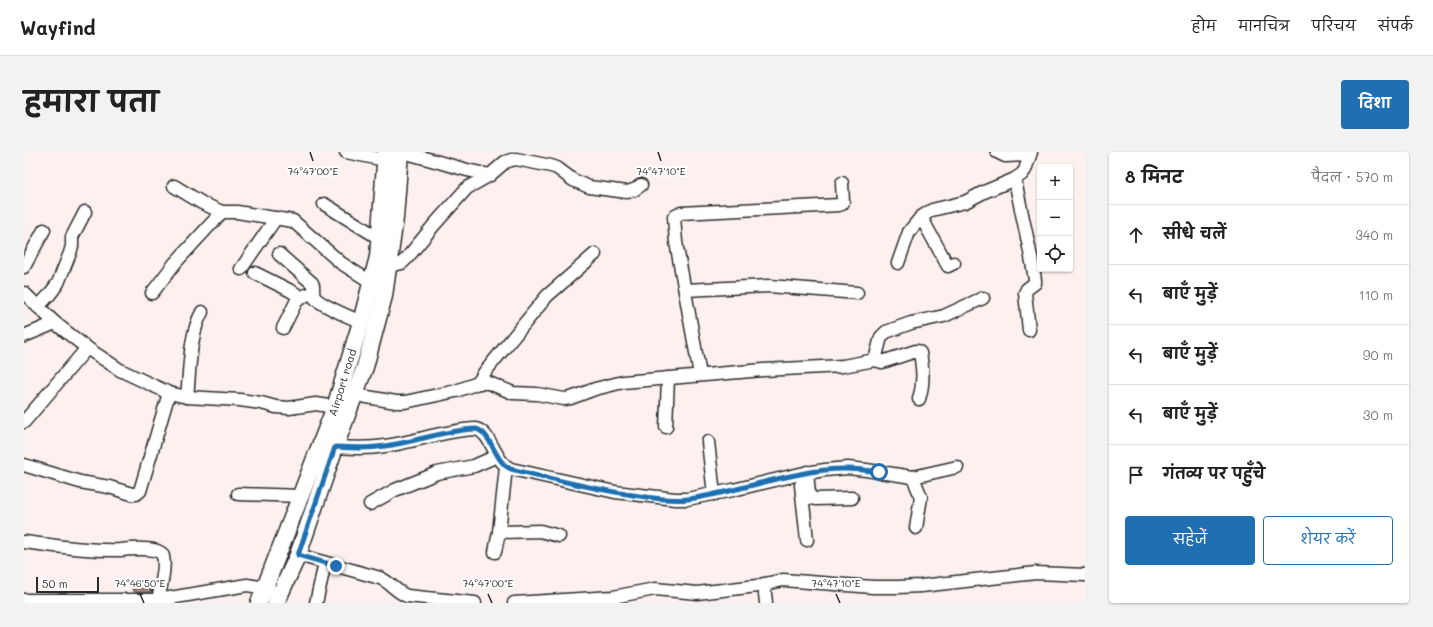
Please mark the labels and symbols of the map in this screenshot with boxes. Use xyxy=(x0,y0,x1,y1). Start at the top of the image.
text: 74°47'00"E xyxy=(288,164,339,178)
text: 74°47'10"E xyxy=(637,164,686,178)
street label: Airport road xyxy=(324,347,359,418)
route start xyxy=(870,463,888,481)
route end xyxy=(327,557,345,575)
scale bar xyxy=(36,575,99,594)
text: 74°46'50"E xyxy=(115,576,166,590)
text: 74°47'00"E xyxy=(463,576,514,590)
text: 74°47'10"E xyxy=(812,576,861,590)

